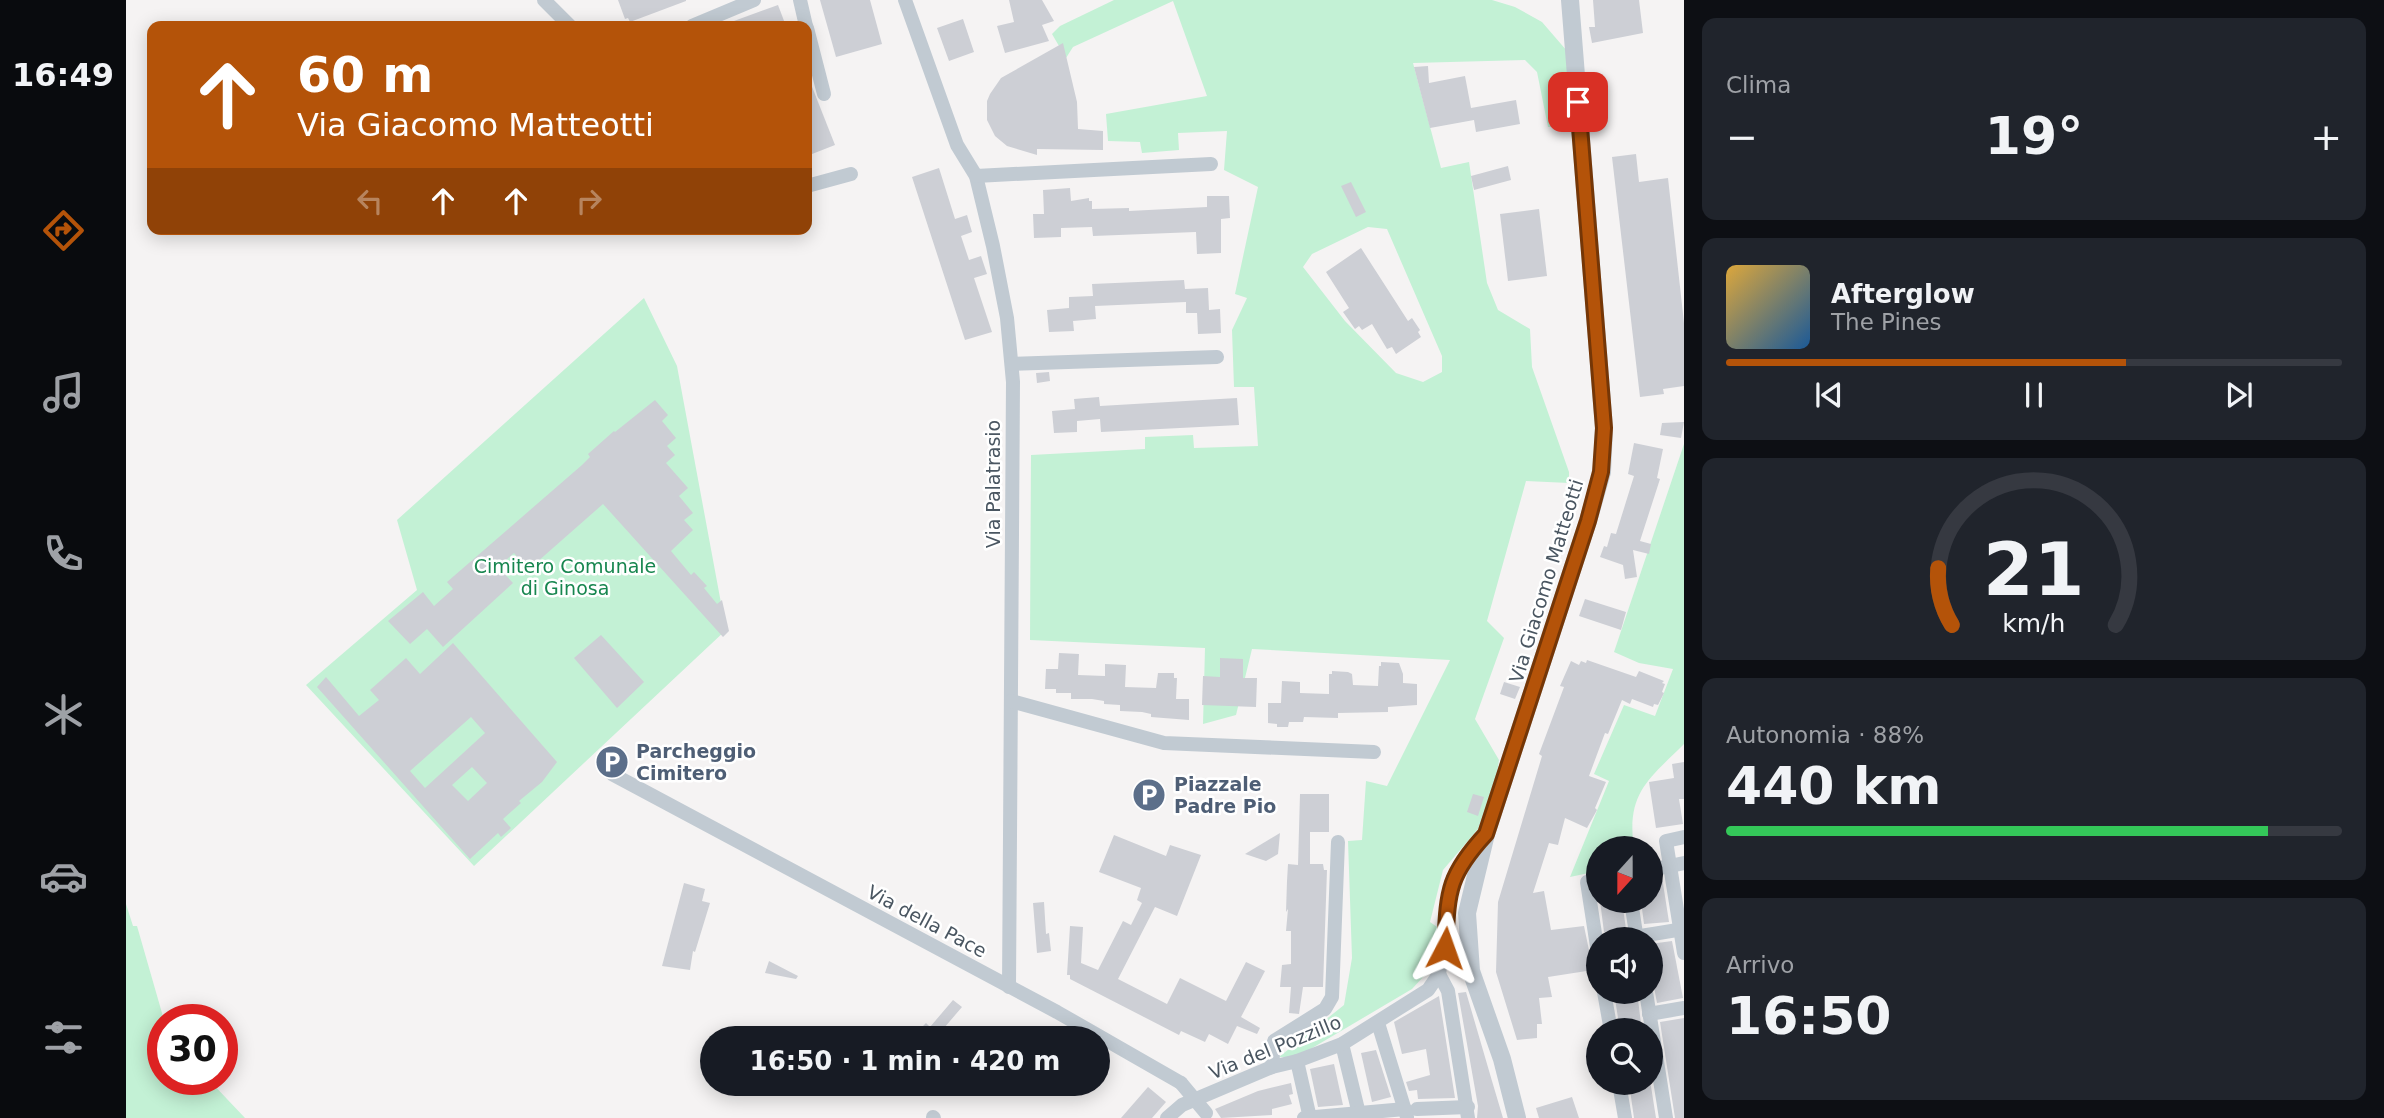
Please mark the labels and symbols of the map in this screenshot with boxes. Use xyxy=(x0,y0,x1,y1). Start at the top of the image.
pin xyxy=(1548,72,1608,132)
street label: Via Palatrasio xyxy=(982,420,1004,548)
street label: Via Giacomo Matteotti xyxy=(1505,476,1587,686)
park label: Cimitero Comunale di Ginosa xyxy=(474,555,656,599)
place label: Parcheggio Cimitero xyxy=(636,740,756,784)
parking icon: Parcheggio Cimitero xyxy=(593,743,631,781)
place label: Piazzale Padre Pio xyxy=(1174,773,1276,817)
parking icon: Piazzale Padre Pio xyxy=(1130,776,1168,814)
north arrow xyxy=(1586,836,1662,914)
street label: Via della Pace xyxy=(864,880,990,962)
position arrow xyxy=(1408,911,1482,985)
speed limit sign: 30 xyxy=(147,1004,238,1095)
street label: Via del Pozzillo xyxy=(1206,1010,1344,1084)

